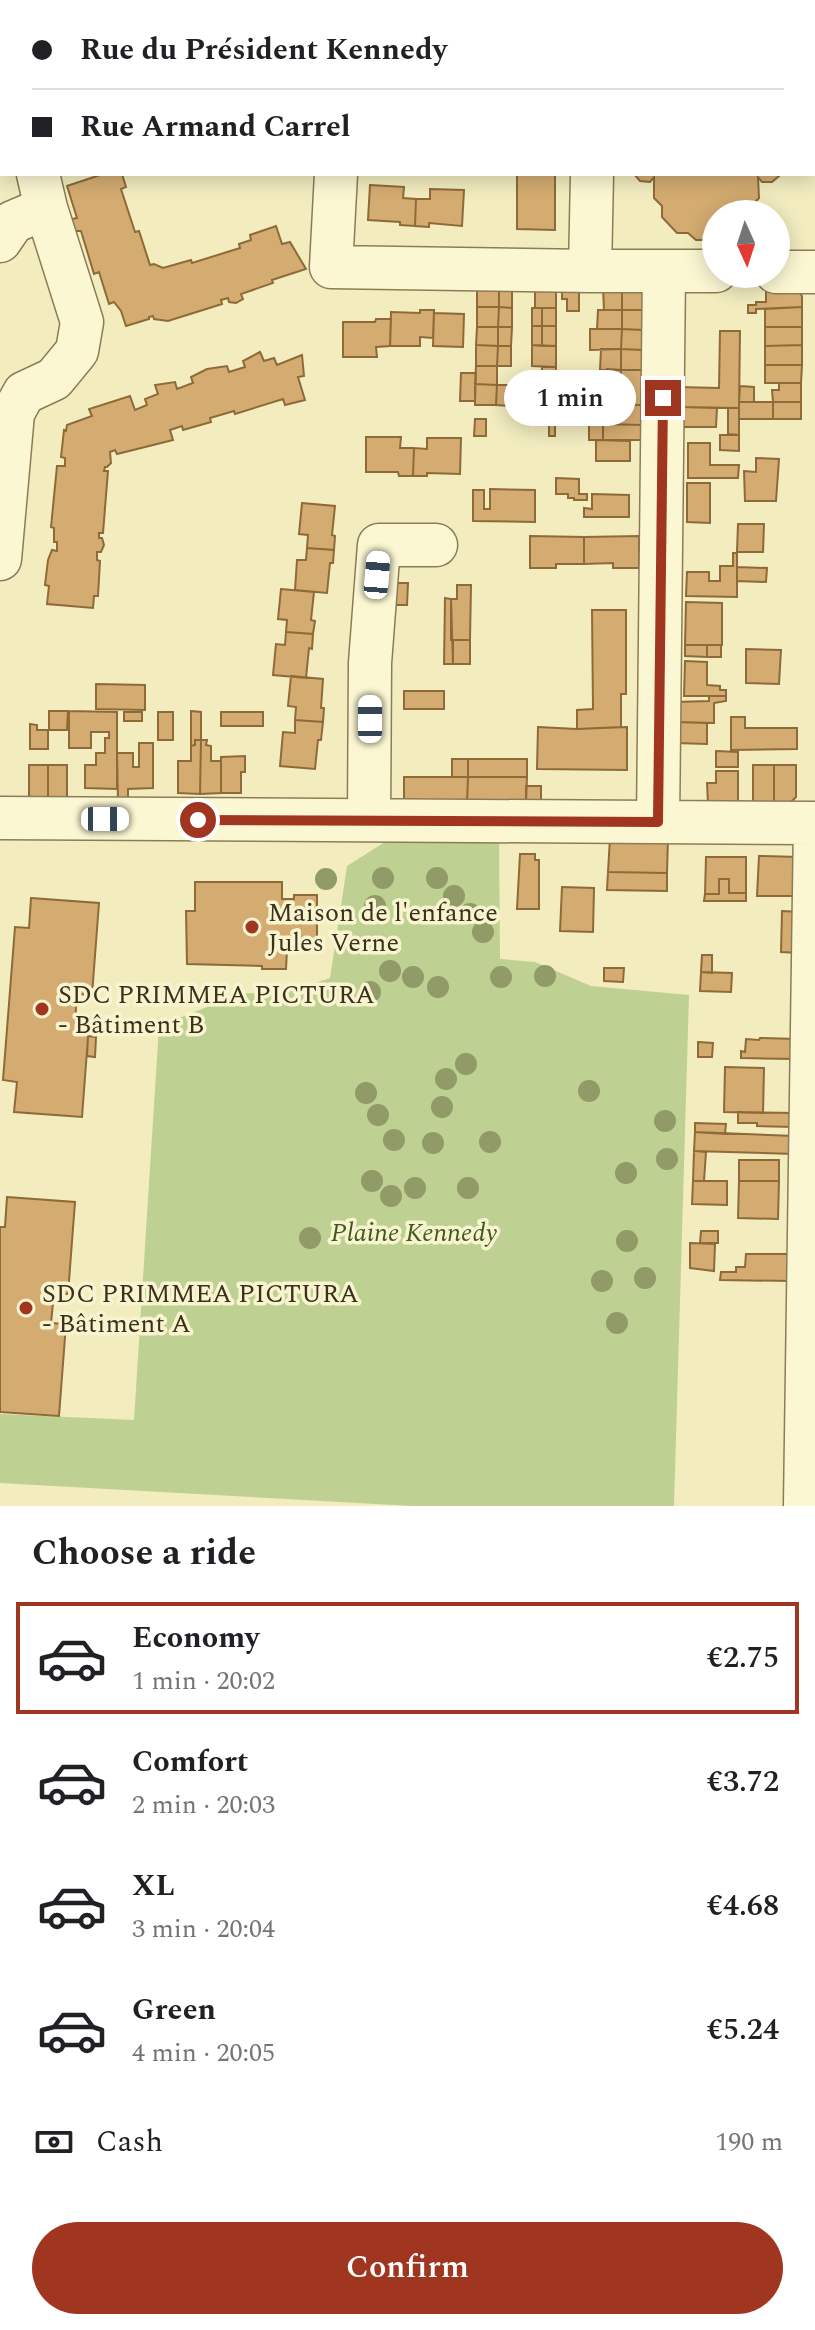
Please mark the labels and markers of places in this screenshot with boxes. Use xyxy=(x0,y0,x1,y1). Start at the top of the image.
place label: Maison de l'enfance Jules Verne xyxy=(268,893,498,963)
marker: Maison de l'enfance Jules Verne xyxy=(243,918,261,936)
place label: SDC PRIMMEA PICTURA - Bâtiment B xyxy=(58,975,375,1045)
marker: SDC PRIMMEA PICTURA - Bâtiment B xyxy=(33,1000,51,1018)
place label: SDC PRIMMEA PICTURA - Bâtiment A xyxy=(42,1274,359,1344)
marker: SDC PRIMMEA PICTURA - Bâtiment A xyxy=(17,1299,35,1317)

